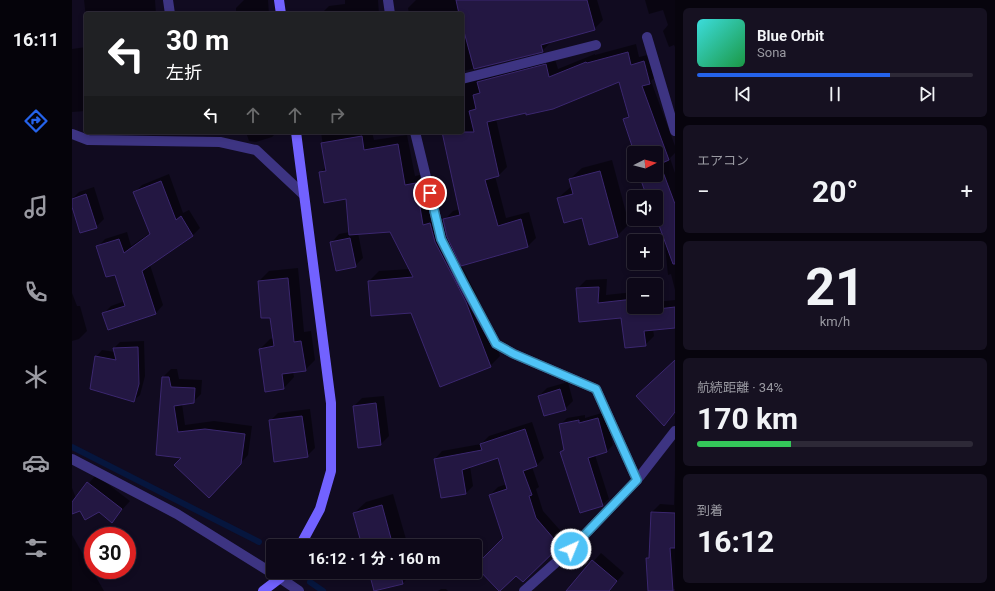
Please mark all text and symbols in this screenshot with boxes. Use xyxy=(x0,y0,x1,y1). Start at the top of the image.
text: 30 m xyxy=(166,24,229,57)
text: Blue Orbit xyxy=(757,27,824,45)
icon: left xyxy=(100,28,152,80)
text: 16:11 xyxy=(13,29,59,50)
text: Sona xyxy=(757,45,786,60)
text: 左折 xyxy=(166,62,202,83)
icon: previous xyxy=(732,83,754,105)
icon: pause xyxy=(824,83,846,105)
icon: next xyxy=(916,83,938,105)
icon: left xyxy=(200,104,222,126)
icon: ahead xyxy=(242,104,264,126)
icon: ahead xyxy=(284,104,306,126)
icon: right xyxy=(326,104,348,126)
icon: directions xyxy=(22,107,50,135)
north arrow xyxy=(627,146,663,182)
map controls xyxy=(627,146,663,314)
text: エアコン xyxy=(697,153,749,168)
text: 20° xyxy=(812,174,858,209)
pin xyxy=(413,176,447,210)
text: − xyxy=(697,179,710,204)
text: + xyxy=(961,179,973,204)
icon: arrive xyxy=(419,182,441,204)
button: sound xyxy=(627,190,663,226)
icon: music xyxy=(22,193,50,221)
button: + xyxy=(627,234,663,270)
text: 21 xyxy=(805,257,865,318)
icon: phone xyxy=(22,278,50,306)
button: − xyxy=(627,278,663,314)
text: km/h xyxy=(820,314,850,329)
icon: climate xyxy=(22,363,50,391)
text: 航続距離 · 34% xyxy=(697,380,783,395)
text: 170 km xyxy=(697,401,798,436)
icon: car xyxy=(22,449,50,477)
text: 到着 xyxy=(697,503,723,518)
text: 16:12 xyxy=(697,524,774,559)
speed limit sign: 30 xyxy=(84,527,136,579)
position arrow xyxy=(550,528,592,570)
icon: filters xyxy=(22,534,50,562)
text: 16:12 · 1 分 · 160 m xyxy=(308,550,440,568)

